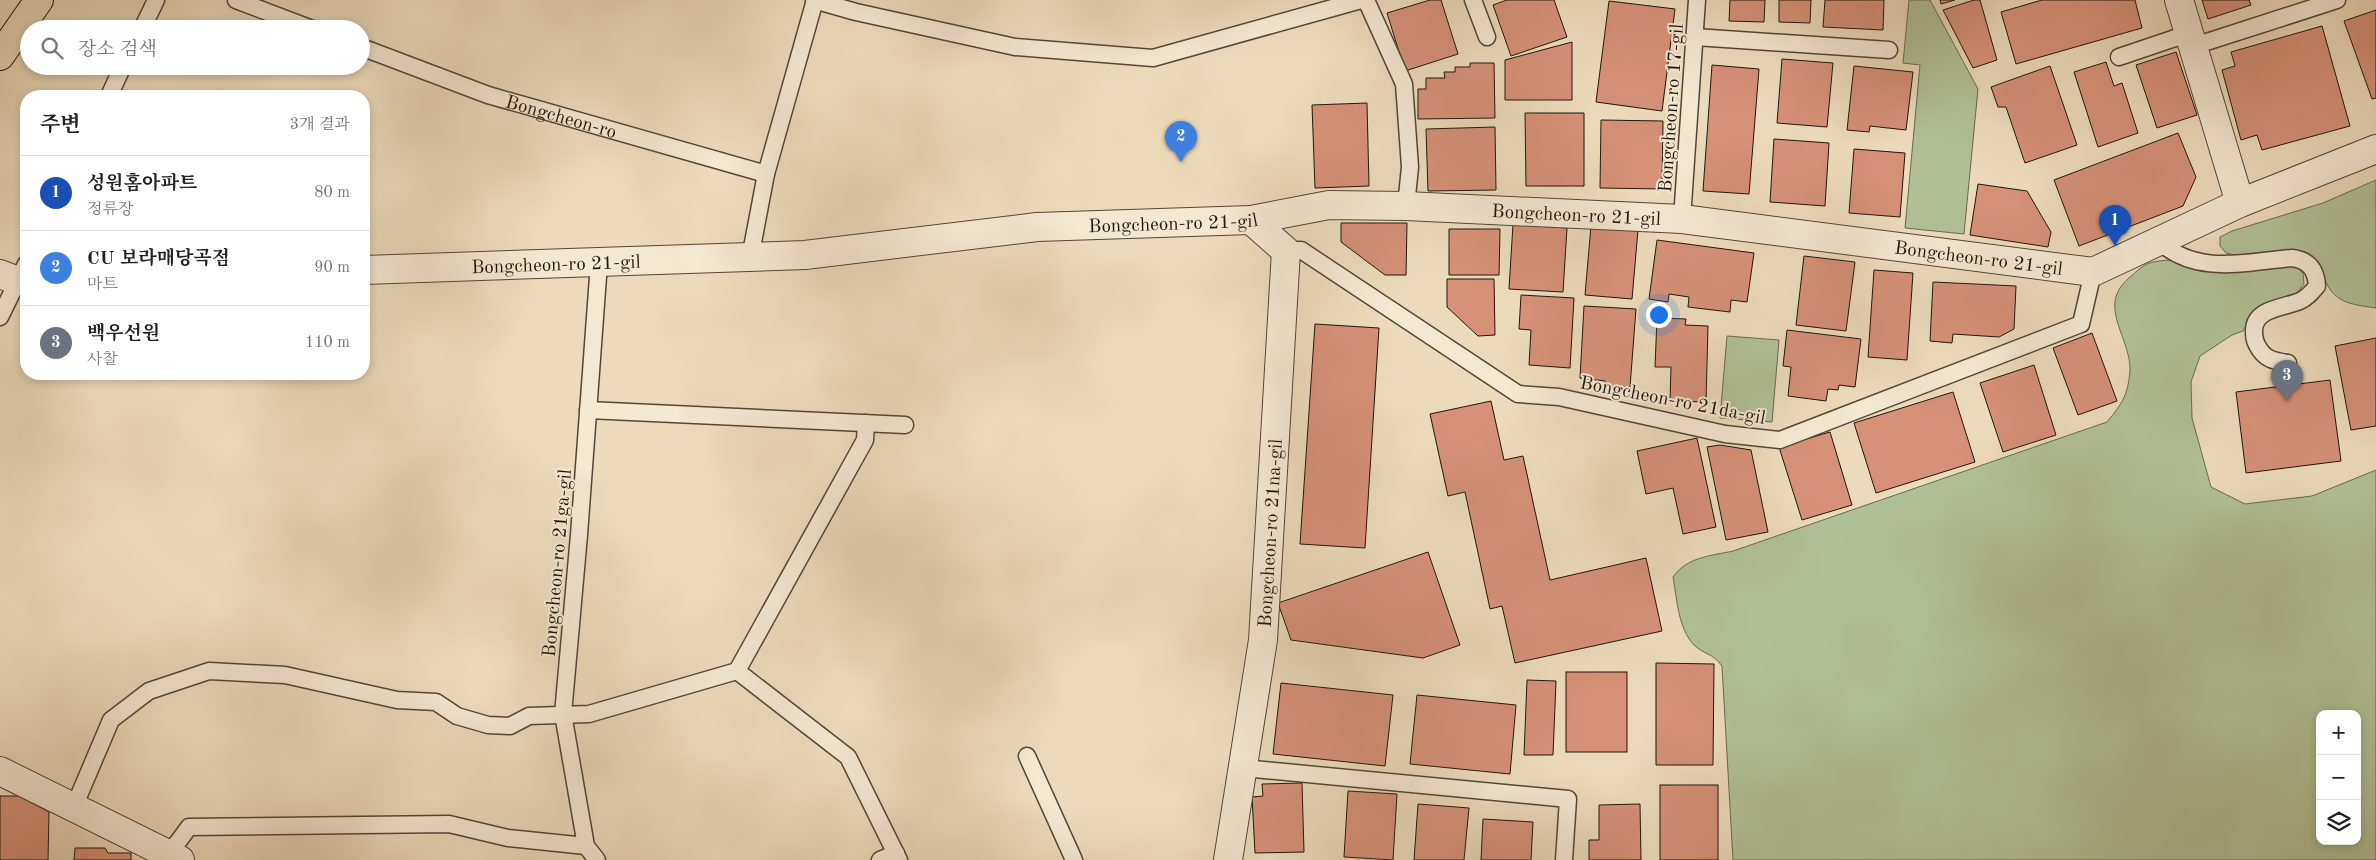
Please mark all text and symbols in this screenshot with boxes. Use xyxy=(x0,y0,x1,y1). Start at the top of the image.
search box xyxy=(20,20,370,75)
street label: Bongcheon-ro 17-gil xyxy=(1657,23,1688,193)
icon: search xyxy=(38,34,66,62)
text: 장소 검색 xyxy=(78,41,157,60)
street label: Bongcheon-ro xyxy=(503,93,618,143)
text: 주변 xyxy=(40,115,81,136)
text: 3개 결과 xyxy=(290,117,350,133)
pin: 2 xyxy=(1165,121,1197,162)
text: 성원홈아파트 xyxy=(87,175,197,194)
text: 1 xyxy=(51,185,61,201)
text: 80 m xyxy=(314,185,350,201)
text: 정류장 xyxy=(87,202,133,218)
street label: Bongcheon-ro 21-gil xyxy=(1491,203,1661,230)
pin: 1 xyxy=(2099,205,2131,246)
street label: Bongcheon-ro 21-gil xyxy=(1088,212,1260,237)
street label: Bongcheon-ro 21-gil xyxy=(1893,239,2064,280)
text: CU 보라매당곡점 xyxy=(87,250,230,269)
street label: Bongcheon-ro 21-gil xyxy=(471,254,641,278)
text: 2 xyxy=(51,260,61,276)
text: 90 m xyxy=(314,260,350,276)
text: 마트 xyxy=(87,277,118,293)
your location xyxy=(1646,302,1672,328)
text: 백우선원 xyxy=(87,325,160,344)
text: 3 xyxy=(51,335,61,351)
text: 110 m xyxy=(305,335,350,351)
text: 사찰 xyxy=(87,352,118,368)
pin: 3 xyxy=(2271,360,2303,401)
street label: Bongcheon-ro 21da-gil xyxy=(1578,374,1767,429)
street label: Bongcheon-ro 21na-gil xyxy=(1257,438,1287,628)
street label: Bongcheon-ro 21ga-gil xyxy=(541,468,576,658)
map controls xyxy=(2316,710,2361,845)
button: + xyxy=(2316,710,2361,755)
button: − xyxy=(2316,755,2361,800)
button: layers xyxy=(2316,800,2361,845)

